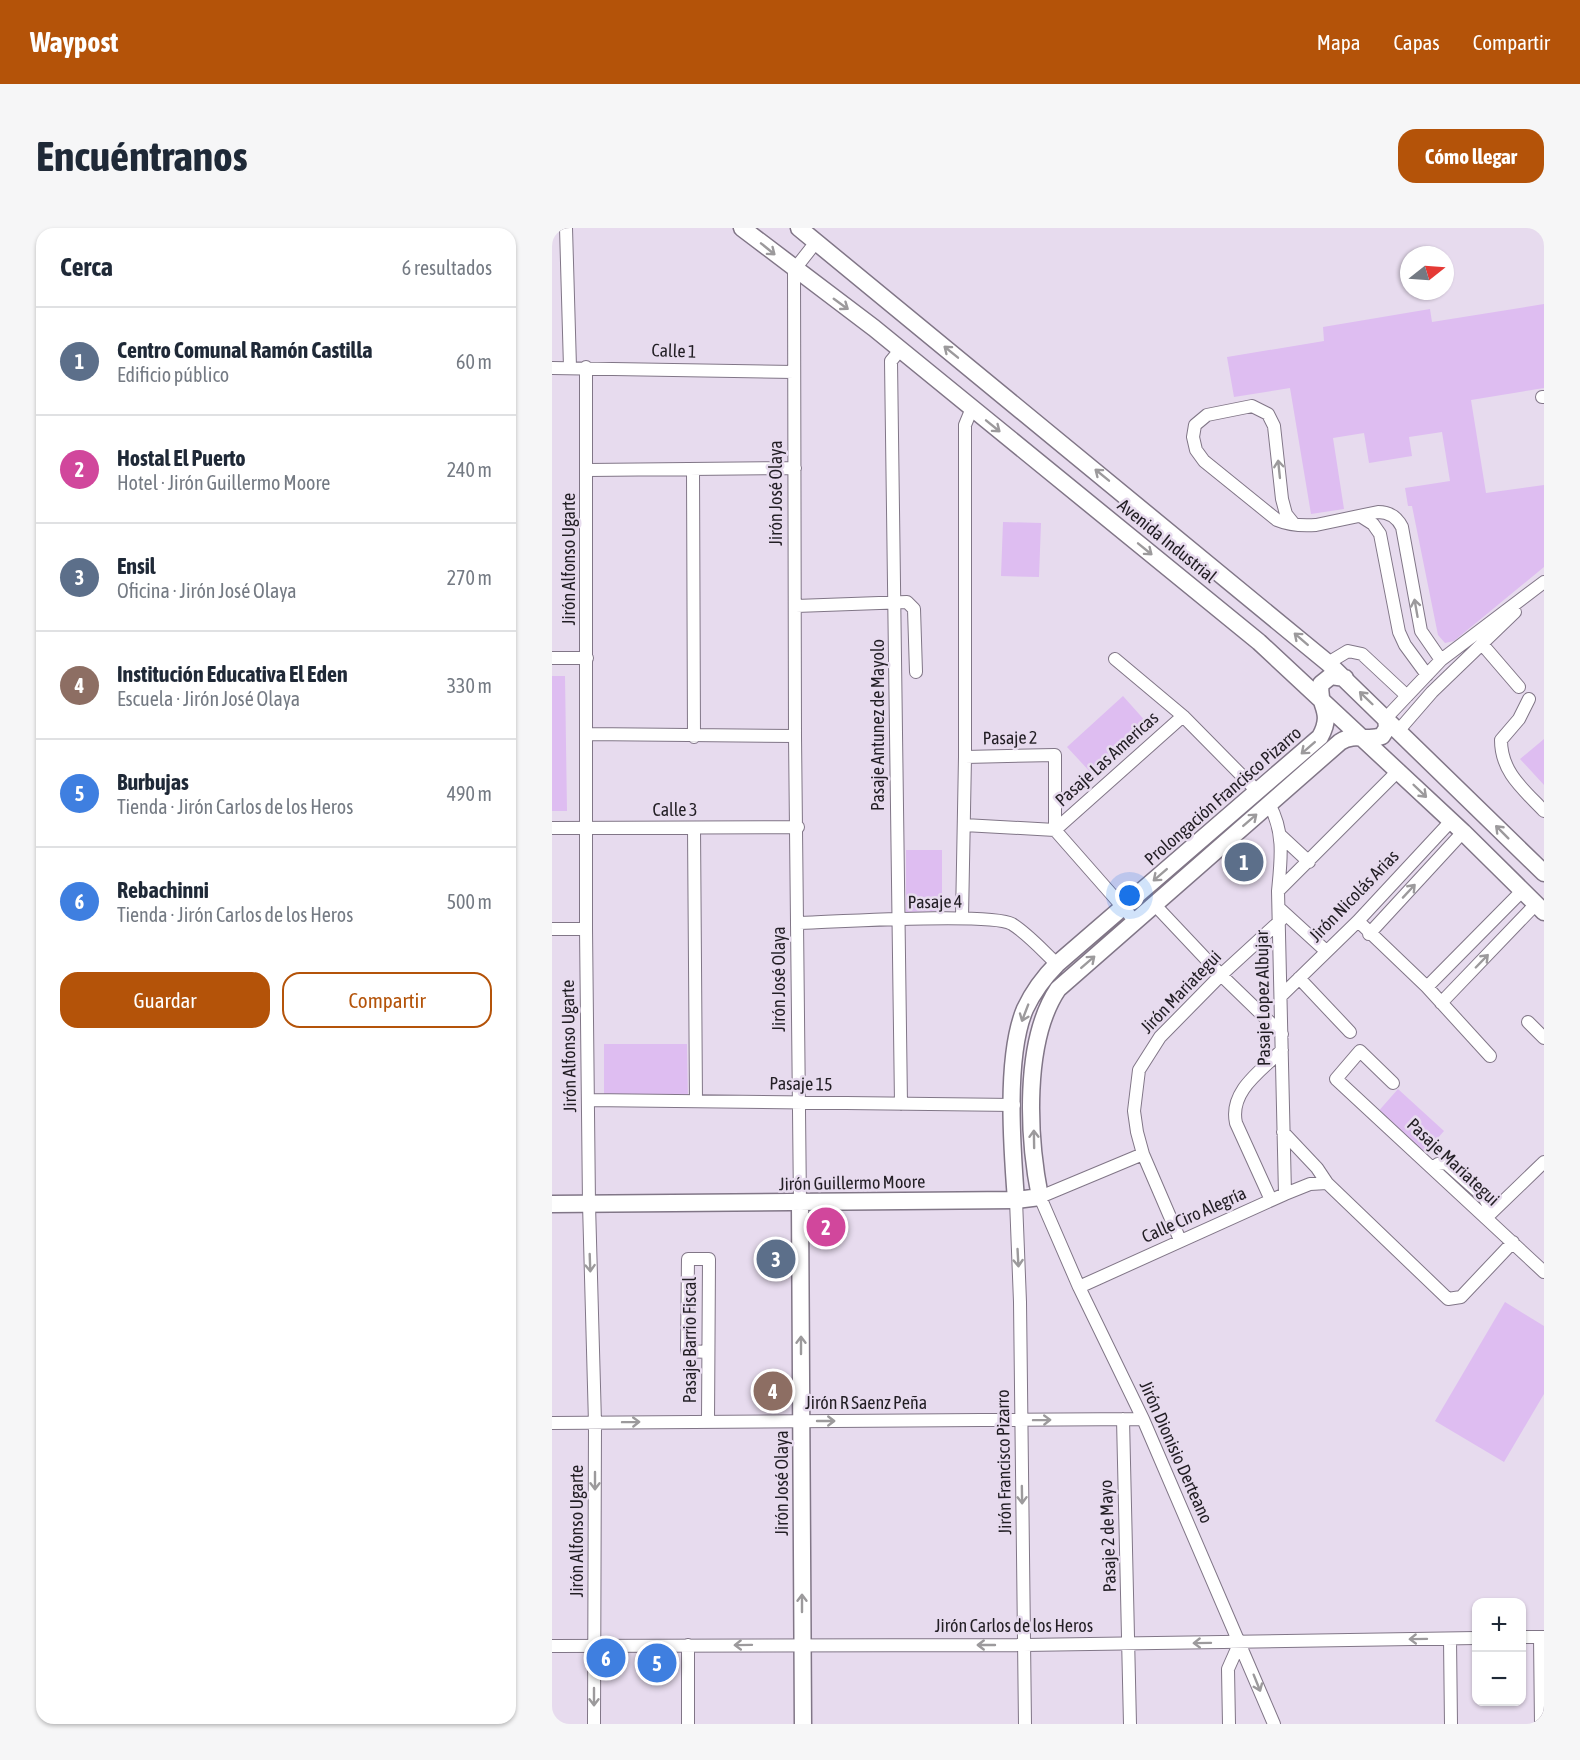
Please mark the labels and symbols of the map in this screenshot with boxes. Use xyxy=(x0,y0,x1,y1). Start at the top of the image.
one-way arrow xyxy=(759,242,775,255)
north arrow xyxy=(1400,246,1454,300)
one-way arrow xyxy=(832,298,848,311)
street label: Calle 1 xyxy=(651,339,697,362)
one-way arrow xyxy=(943,345,959,358)
one-way arrow xyxy=(985,419,1001,432)
street label: Jirón José Olaya xyxy=(765,440,786,546)
one-way arrow xyxy=(1273,459,1284,479)
one-way arrow xyxy=(1094,469,1110,482)
street label: Jirón Alfonso Ugarte xyxy=(558,493,579,625)
street label: Avenida Industrial xyxy=(1114,494,1221,587)
one-way arrow xyxy=(1137,542,1153,555)
one-way arrow xyxy=(1410,599,1421,619)
one-way arrow xyxy=(1294,632,1309,646)
street label: Pasaje Antunez de Mayolo xyxy=(867,639,888,811)
one-way arrow xyxy=(1358,690,1373,705)
street label: Pasaje Las Americas xyxy=(1051,707,1162,810)
street label: Prolongación Francisco Pizarro xyxy=(1140,722,1305,869)
street label: Pasaje 2 xyxy=(982,727,1038,748)
one-way arrow xyxy=(1301,741,1316,755)
one-way arrow xyxy=(1413,784,1428,798)
street label: Calle 3 xyxy=(653,799,697,820)
one-way arrow xyxy=(1242,813,1257,827)
one-way arrow xyxy=(1495,825,1510,840)
pin: 1 xyxy=(1224,840,1264,884)
street label: Jirón Nicolás Arias xyxy=(1305,845,1403,946)
one-way arrow xyxy=(1152,869,1168,882)
your location xyxy=(1115,881,1144,910)
one-way arrow xyxy=(1402,884,1416,899)
street label: Pasaje 4 xyxy=(907,891,963,912)
street label: Jirón José Olaya xyxy=(768,926,789,1032)
street label: Pasaje Lopez Albujar xyxy=(1251,929,1274,1066)
street label: Jirón Mariategui xyxy=(1136,946,1225,1037)
one-way arrow xyxy=(1474,953,1489,968)
one-way arrow xyxy=(1080,955,1095,969)
street label: Jirón Alfonso Ugarte xyxy=(557,980,580,1112)
one-way arrow xyxy=(1019,1003,1030,1021)
street label: Pasaje 15 xyxy=(769,1072,833,1095)
street label: Pasaje Mariategui xyxy=(1403,1114,1504,1210)
one-way arrow xyxy=(1028,1129,1040,1149)
street label: Jirón Guillermo Moore xyxy=(779,1171,925,1194)
street label: Calle Ciro Alegría xyxy=(1138,1182,1249,1247)
pin: 2 xyxy=(806,1204,846,1250)
pin: 3 xyxy=(756,1236,796,1282)
one-way arrow xyxy=(1013,1248,1024,1268)
one-way arrow xyxy=(585,1252,596,1272)
street label: Pasaje Barrio Fiscal xyxy=(679,1277,700,1403)
one-way arrow xyxy=(795,1335,807,1355)
pin: 4 xyxy=(754,1368,792,1414)
street label: Jirón Dionisio Derteano xyxy=(1136,1377,1217,1526)
street label: Jirón Francisco Pizarro xyxy=(992,1389,1015,1535)
street label: Jirón R Saenz Peña xyxy=(805,1392,927,1413)
one-way arrow xyxy=(816,1415,836,1427)
one-way arrow xyxy=(1032,1415,1052,1426)
one-way arrow xyxy=(621,1416,641,1428)
street label: Jirón José Olaya xyxy=(771,1430,792,1536)
street label: Jirón Alfonso Ugarte xyxy=(566,1465,587,1597)
one-way arrow xyxy=(589,1471,601,1491)
street label: Pasaje 2 de Mayo xyxy=(1095,1479,1120,1593)
one-way arrow xyxy=(1016,1485,1028,1505)
one-way arrow xyxy=(796,1593,808,1613)
street label: Jirón Carlos de los Heros xyxy=(935,1615,1093,1636)
one-way arrow xyxy=(1409,1634,1429,1645)
pin: 6 xyxy=(586,1636,626,1680)
one-way arrow xyxy=(1193,1637,1213,1649)
one-way arrow xyxy=(734,1639,754,1650)
one-way arrow xyxy=(977,1639,997,1651)
pin: 5 xyxy=(638,1640,676,1686)
one-way arrow xyxy=(1252,1673,1263,1692)
one-way arrow xyxy=(588,1687,600,1707)

